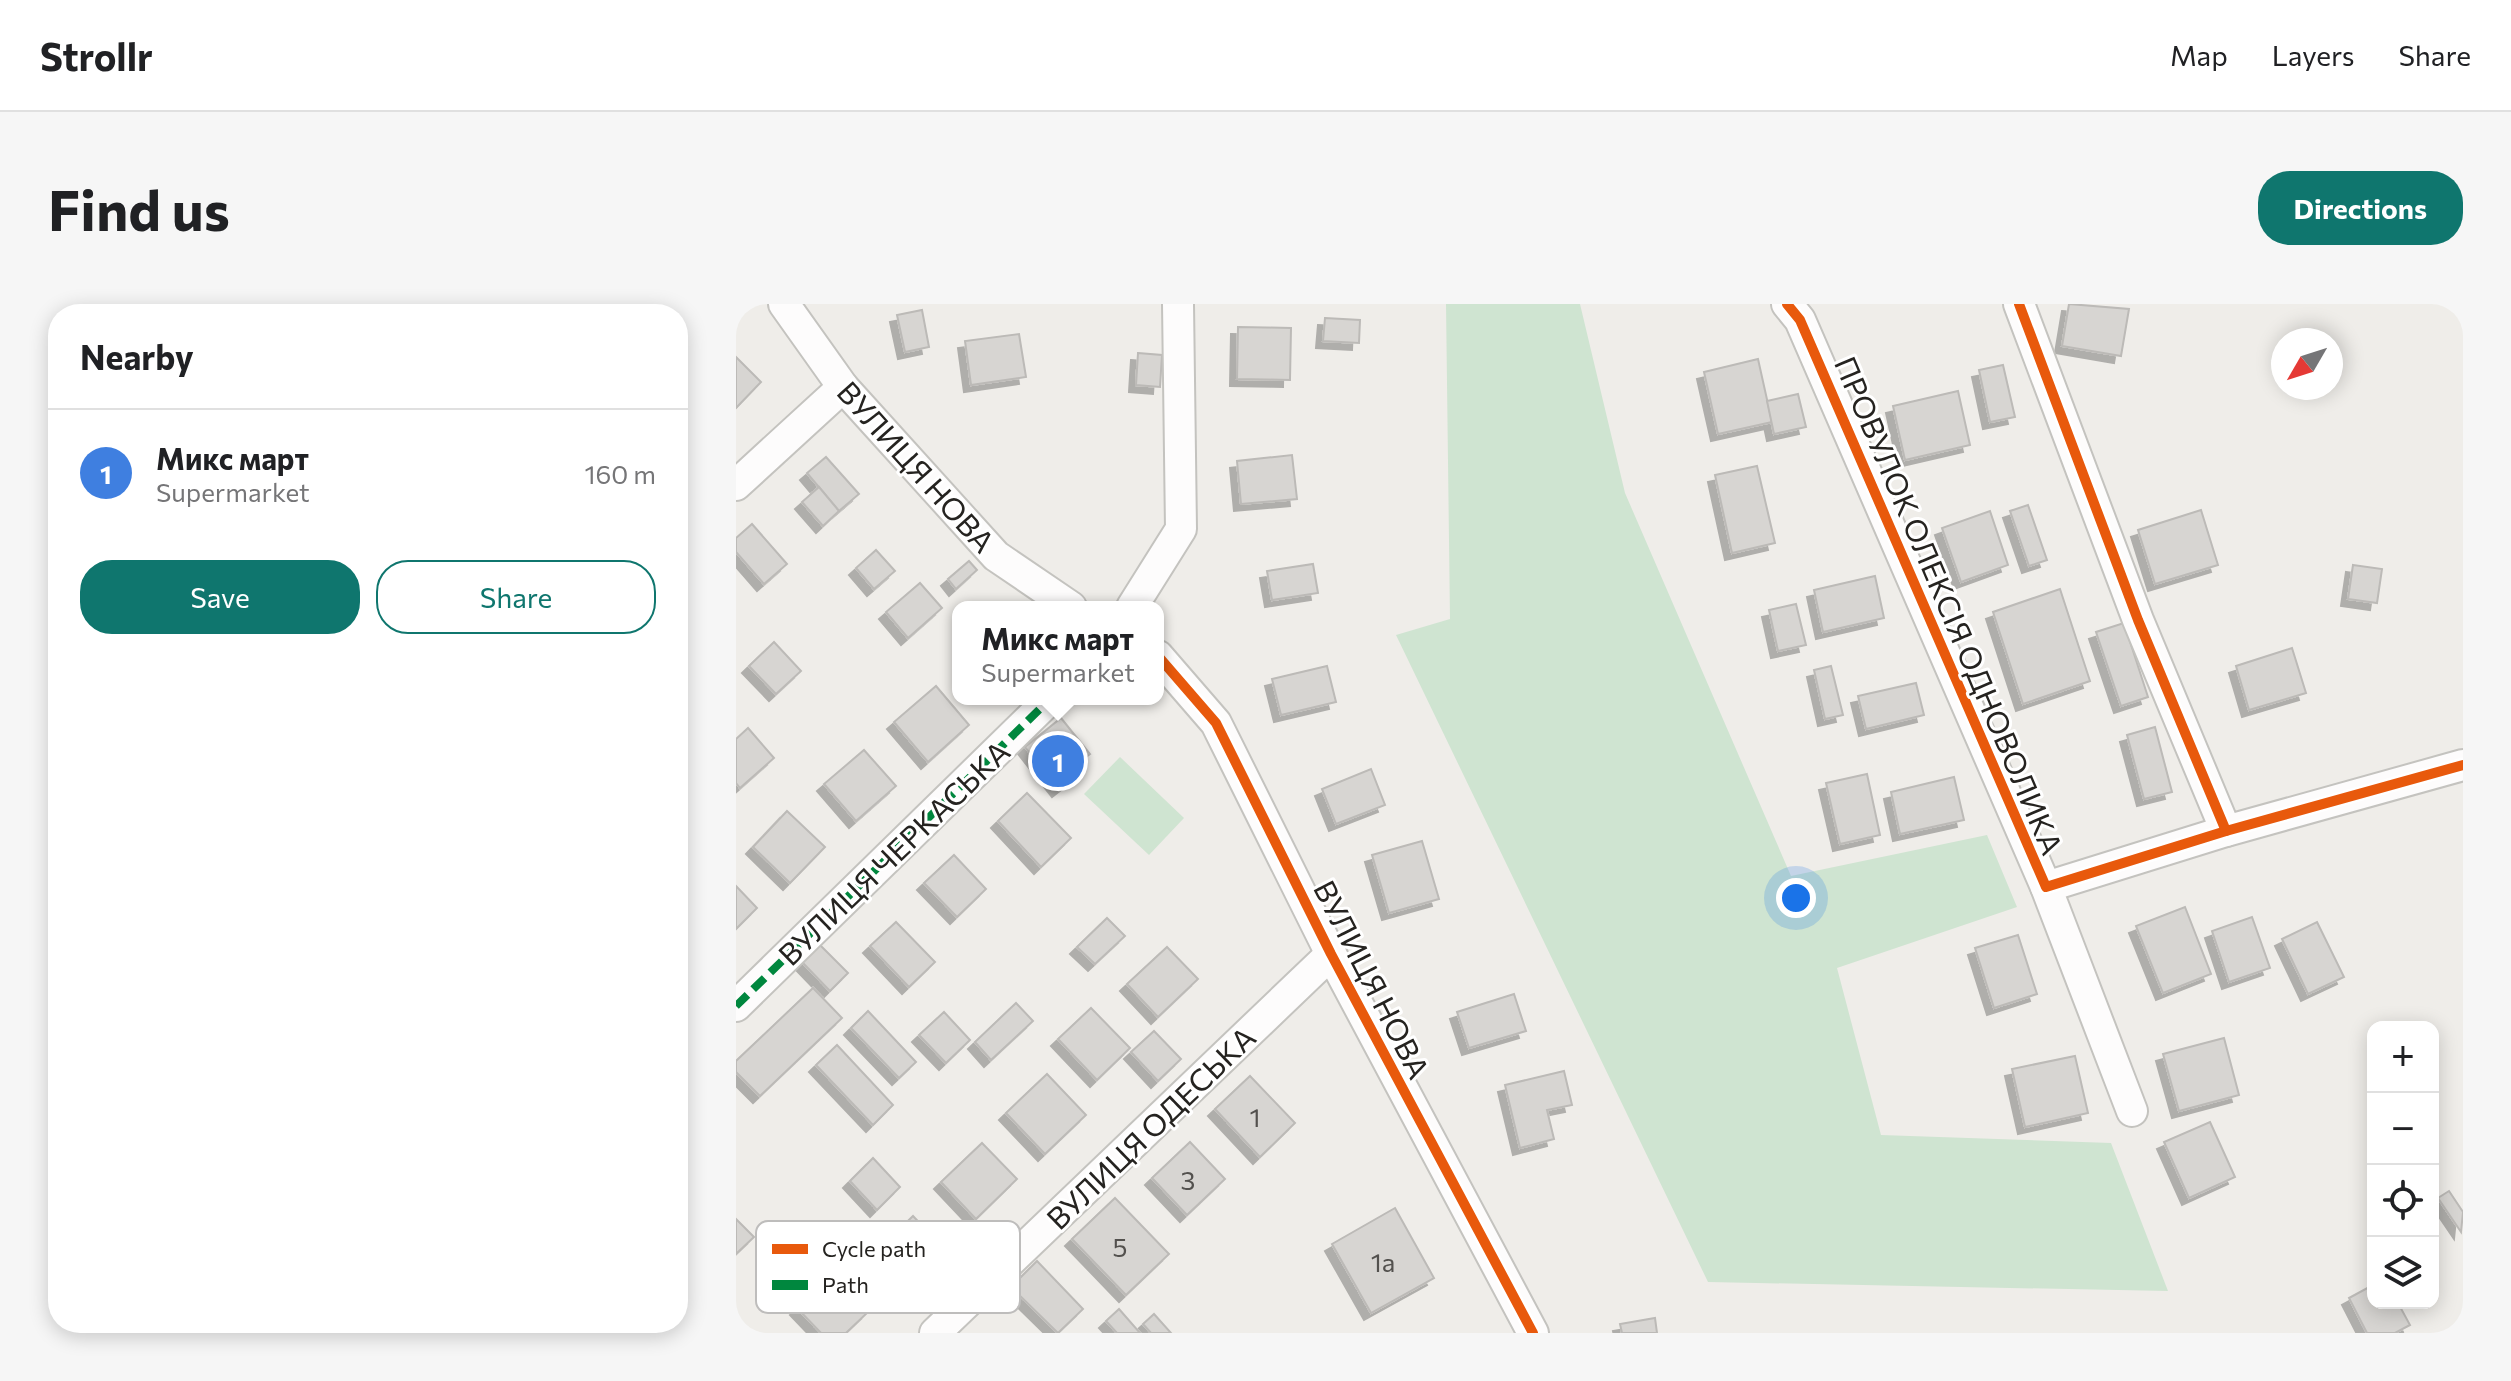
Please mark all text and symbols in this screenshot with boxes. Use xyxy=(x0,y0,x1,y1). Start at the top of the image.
text: Strollr xyxy=(40,32,153,79)
text: Map xyxy=(2170,38,2228,72)
text: Layers xyxy=(2272,38,2354,72)
text: Share xyxy=(2398,38,2471,72)
button: Directions xyxy=(2258,171,2463,245)
text: Find us xyxy=(48,174,230,243)
north arrow xyxy=(2271,328,2343,400)
text: Nearby xyxy=(80,335,194,377)
street label: ПРОВУЛОК ОЛЕКСІЯ ОДНОВОЛИКА xyxy=(1828,350,2072,860)
street label: ВУЛИЦЯ НОВА xyxy=(831,373,1003,559)
text: Микс март xyxy=(156,439,309,476)
text: 1 xyxy=(100,458,112,489)
text: 160 m xyxy=(584,458,656,489)
text: Supermarket xyxy=(156,476,310,507)
button: Save xyxy=(80,560,360,634)
button: Share xyxy=(376,560,656,634)
popup xyxy=(952,601,1164,705)
text: Микс март xyxy=(981,619,1134,656)
text: Supermarket xyxy=(981,656,1135,687)
pin: 1 xyxy=(1032,731,1084,791)
street label: ВУЛИЦЯ ЧЕРКАСЬКА xyxy=(770,732,1016,972)
street label: ВУЛИЦЯ НОВА xyxy=(1307,874,1439,1084)
your location xyxy=(1776,878,1816,918)
street label: ВУЛИЦЯ ОДЕСЬКА xyxy=(1038,1018,1262,1236)
map controls xyxy=(2367,1021,2439,1309)
button: + xyxy=(2367,1021,2439,1093)
button: − xyxy=(2367,1093,2439,1165)
house number: 1 xyxy=(1249,1101,1261,1132)
house number: 3 xyxy=(1181,1164,1195,1195)
button: locate xyxy=(2367,1165,2439,1237)
legend xyxy=(756,1221,1020,1313)
house number: 5 xyxy=(1113,1231,1127,1262)
text: Cycle path xyxy=(822,1235,926,1262)
button: layers xyxy=(2367,1237,2439,1309)
house number: 1а xyxy=(1371,1246,1395,1277)
text: Path xyxy=(822,1271,869,1298)

